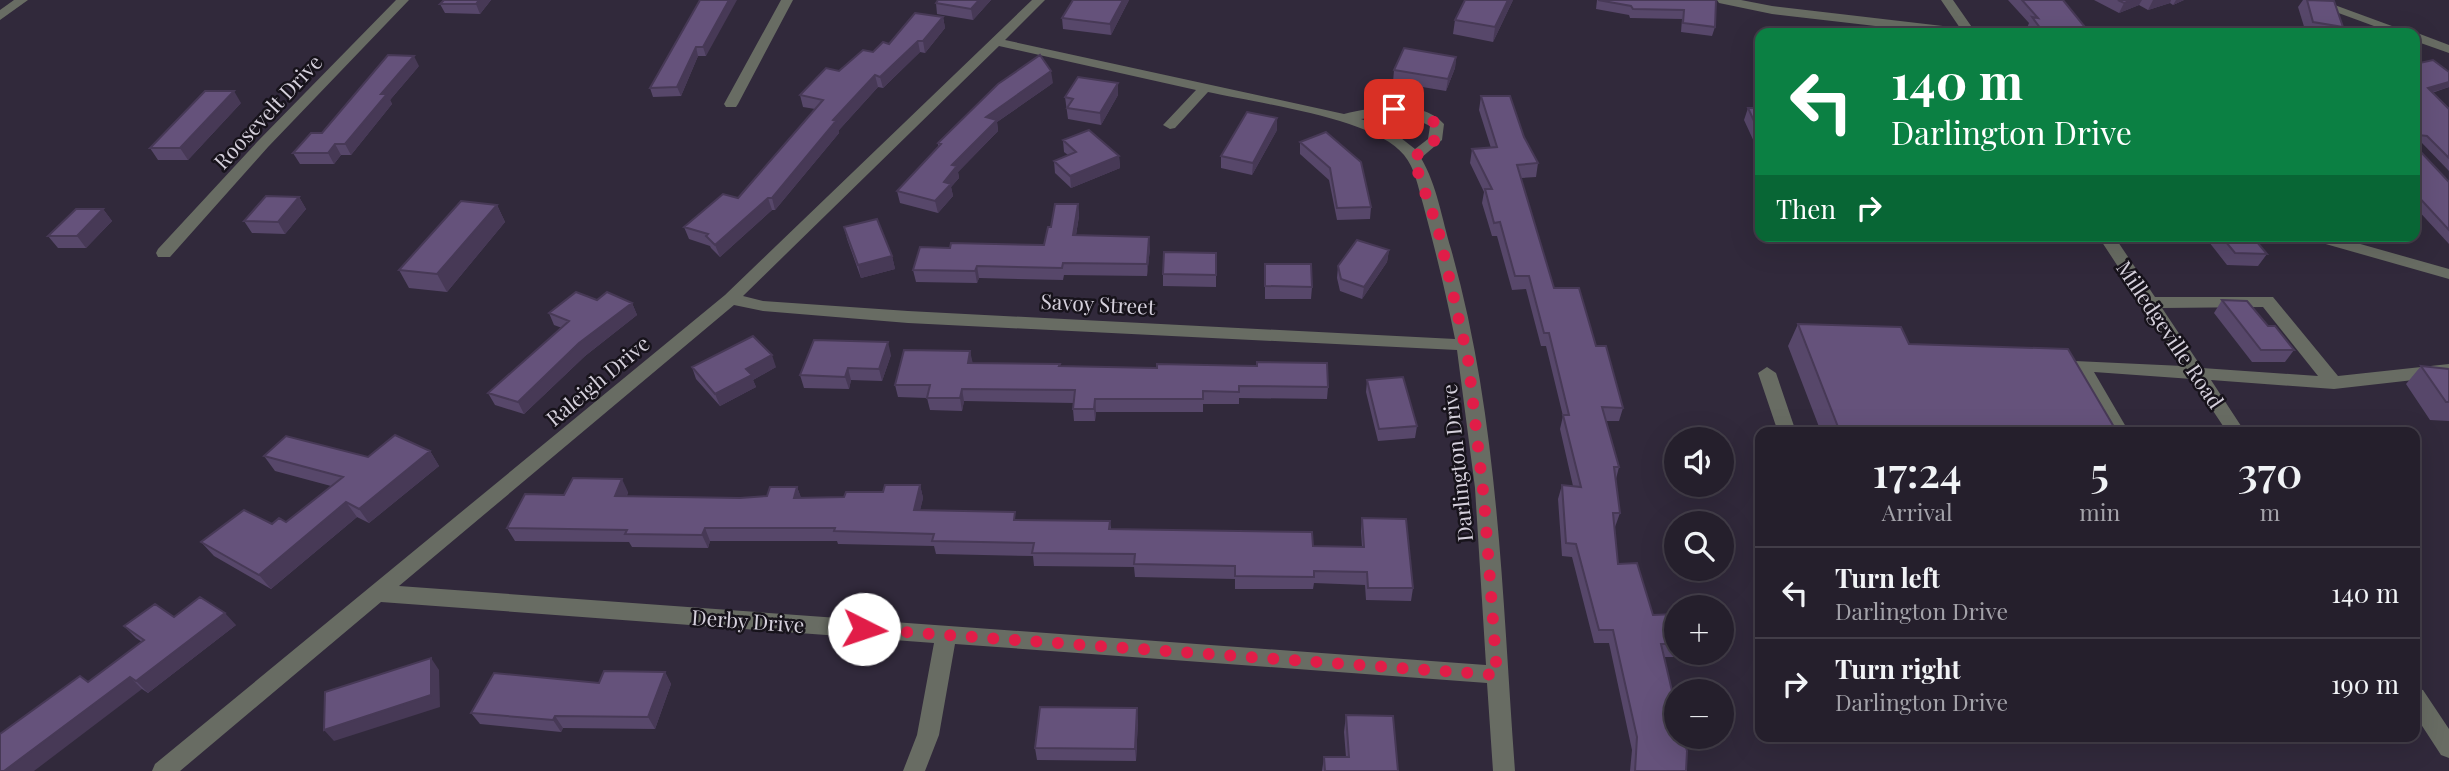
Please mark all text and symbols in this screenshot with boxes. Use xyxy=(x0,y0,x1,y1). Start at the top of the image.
text: 140 m xyxy=(1891,47,2023,112)
street label: Roosevelt Drive xyxy=(207,48,327,174)
icon: left xyxy=(1776,56,1867,147)
pin xyxy=(1364,79,1424,139)
icon: arrive xyxy=(1375,90,1413,128)
text: Darlington Drive xyxy=(1891,110,2132,153)
icon: right xyxy=(1850,189,1888,227)
text: Then xyxy=(1776,191,1836,226)
street label: Milledgeville Road xyxy=(2111,255,2231,413)
street label: Savoy Street xyxy=(1040,286,1157,320)
street label: Raleigh Drive xyxy=(539,329,655,431)
street label: Darlington Drive xyxy=(1434,383,1478,543)
map controls xyxy=(1664,427,1734,749)
button: sound xyxy=(1664,427,1734,497)
text: 17:24 xyxy=(1872,443,1962,499)
text: 5 xyxy=(2090,443,2109,499)
text: 370 xyxy=(2238,443,2302,499)
text: Arrival xyxy=(1882,496,1953,527)
text: min xyxy=(2079,496,2120,527)
text: m xyxy=(2260,496,2280,527)
button: search xyxy=(1664,511,1734,581)
text: Turn left xyxy=(1835,560,1940,595)
icon: left xyxy=(1776,574,1814,612)
text: 140 m xyxy=(2331,575,2399,610)
position arrow xyxy=(827,592,901,666)
button: + xyxy=(1664,595,1734,665)
text: Darlington Drive xyxy=(1835,595,2008,626)
street label: Derby Drive xyxy=(691,602,805,638)
text: Turn right xyxy=(1835,651,1961,686)
icon: right xyxy=(1776,665,1814,703)
text: 190 m xyxy=(2331,666,2399,701)
button: − xyxy=(1664,679,1734,749)
text: Darlington Drive xyxy=(1835,686,2008,717)

